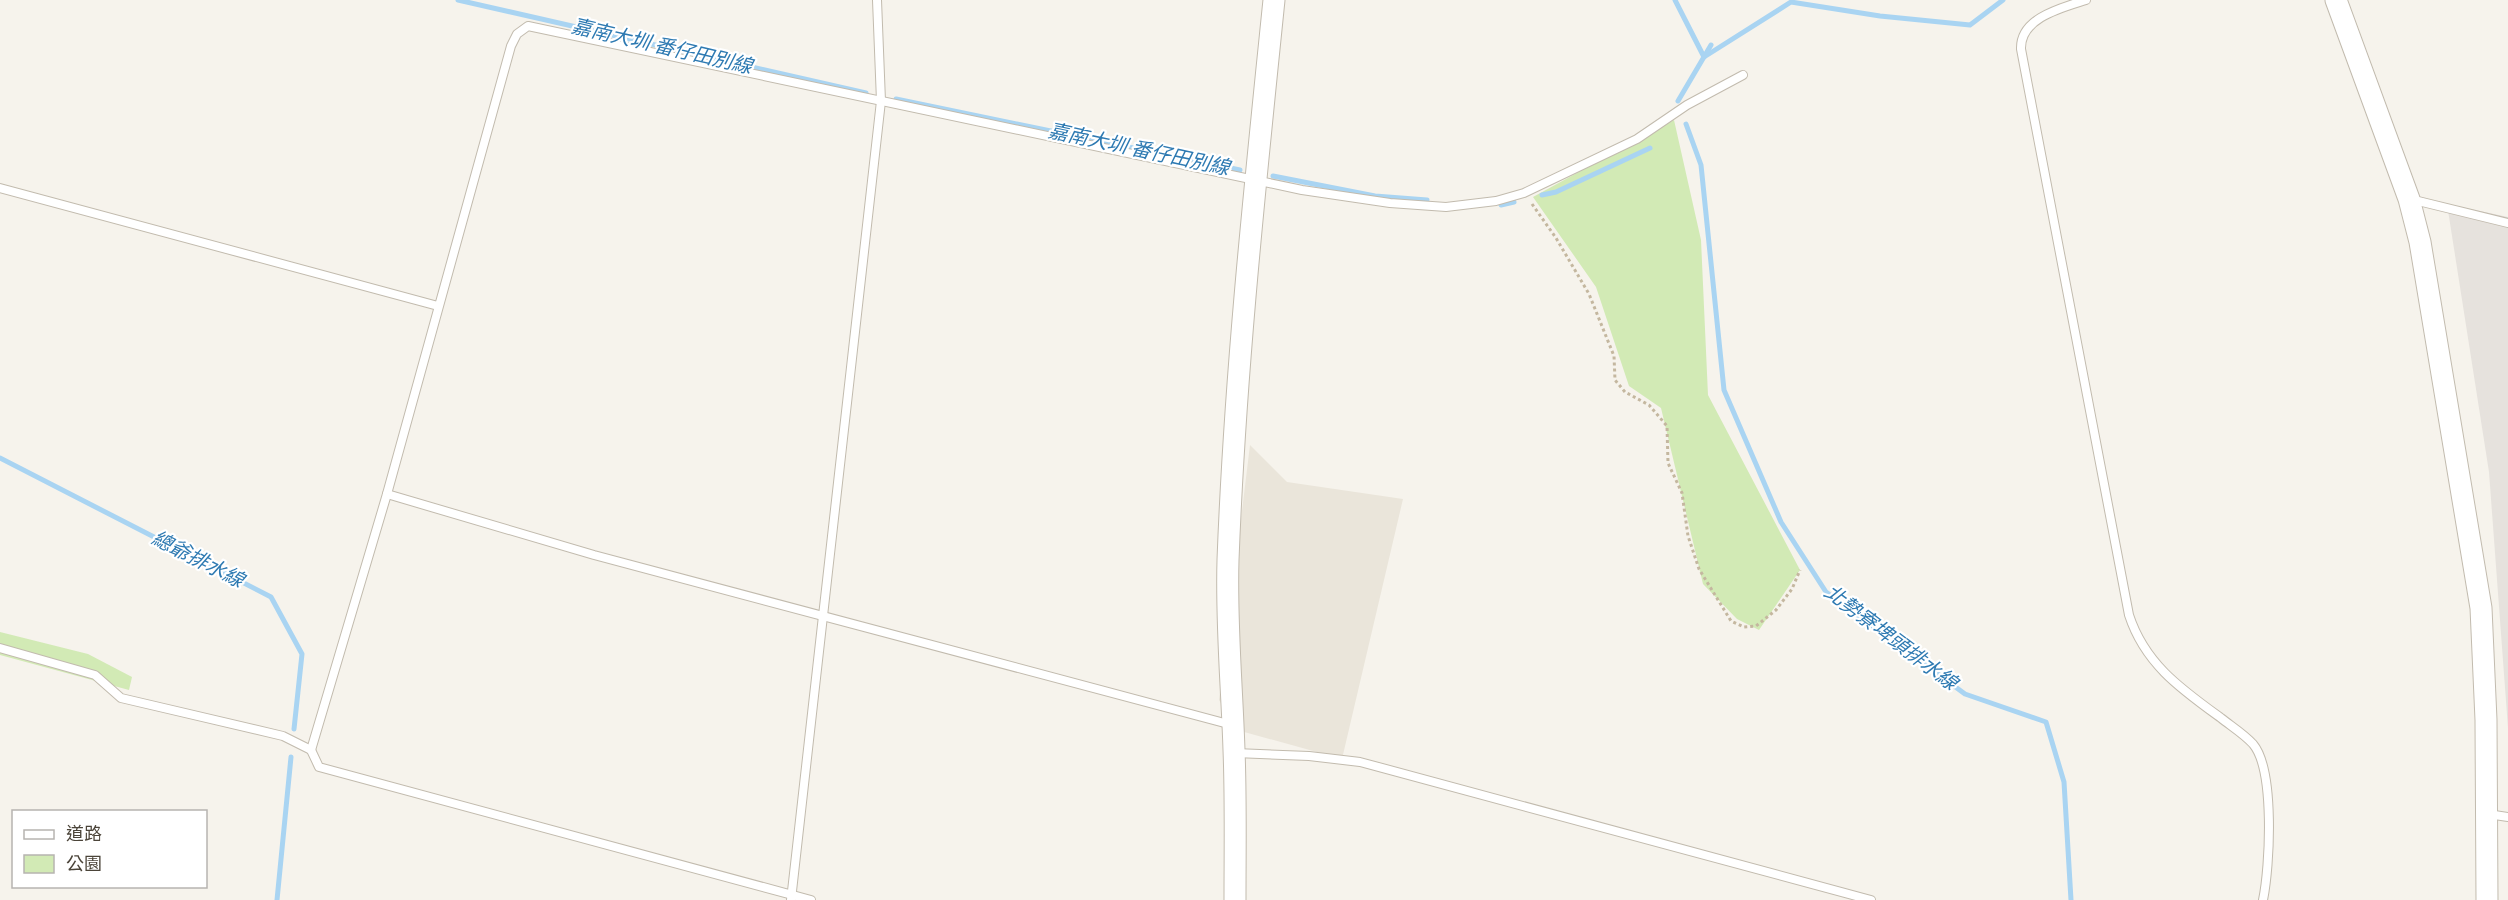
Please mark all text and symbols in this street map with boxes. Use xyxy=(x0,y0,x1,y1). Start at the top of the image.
water label: 嘉南大圳 番仔田別線 xyxy=(569,14,757,79)
water label: 嘉南大圳 番仔田別線 xyxy=(1046,118,1234,180)
water label: 總爺排水線 xyxy=(148,526,250,593)
water label: 北勢寮埤頭排水線 xyxy=(1820,579,1964,696)
legend xyxy=(12,810,207,888)
text: 道路 xyxy=(66,823,102,844)
text: 公園 xyxy=(66,853,102,874)

